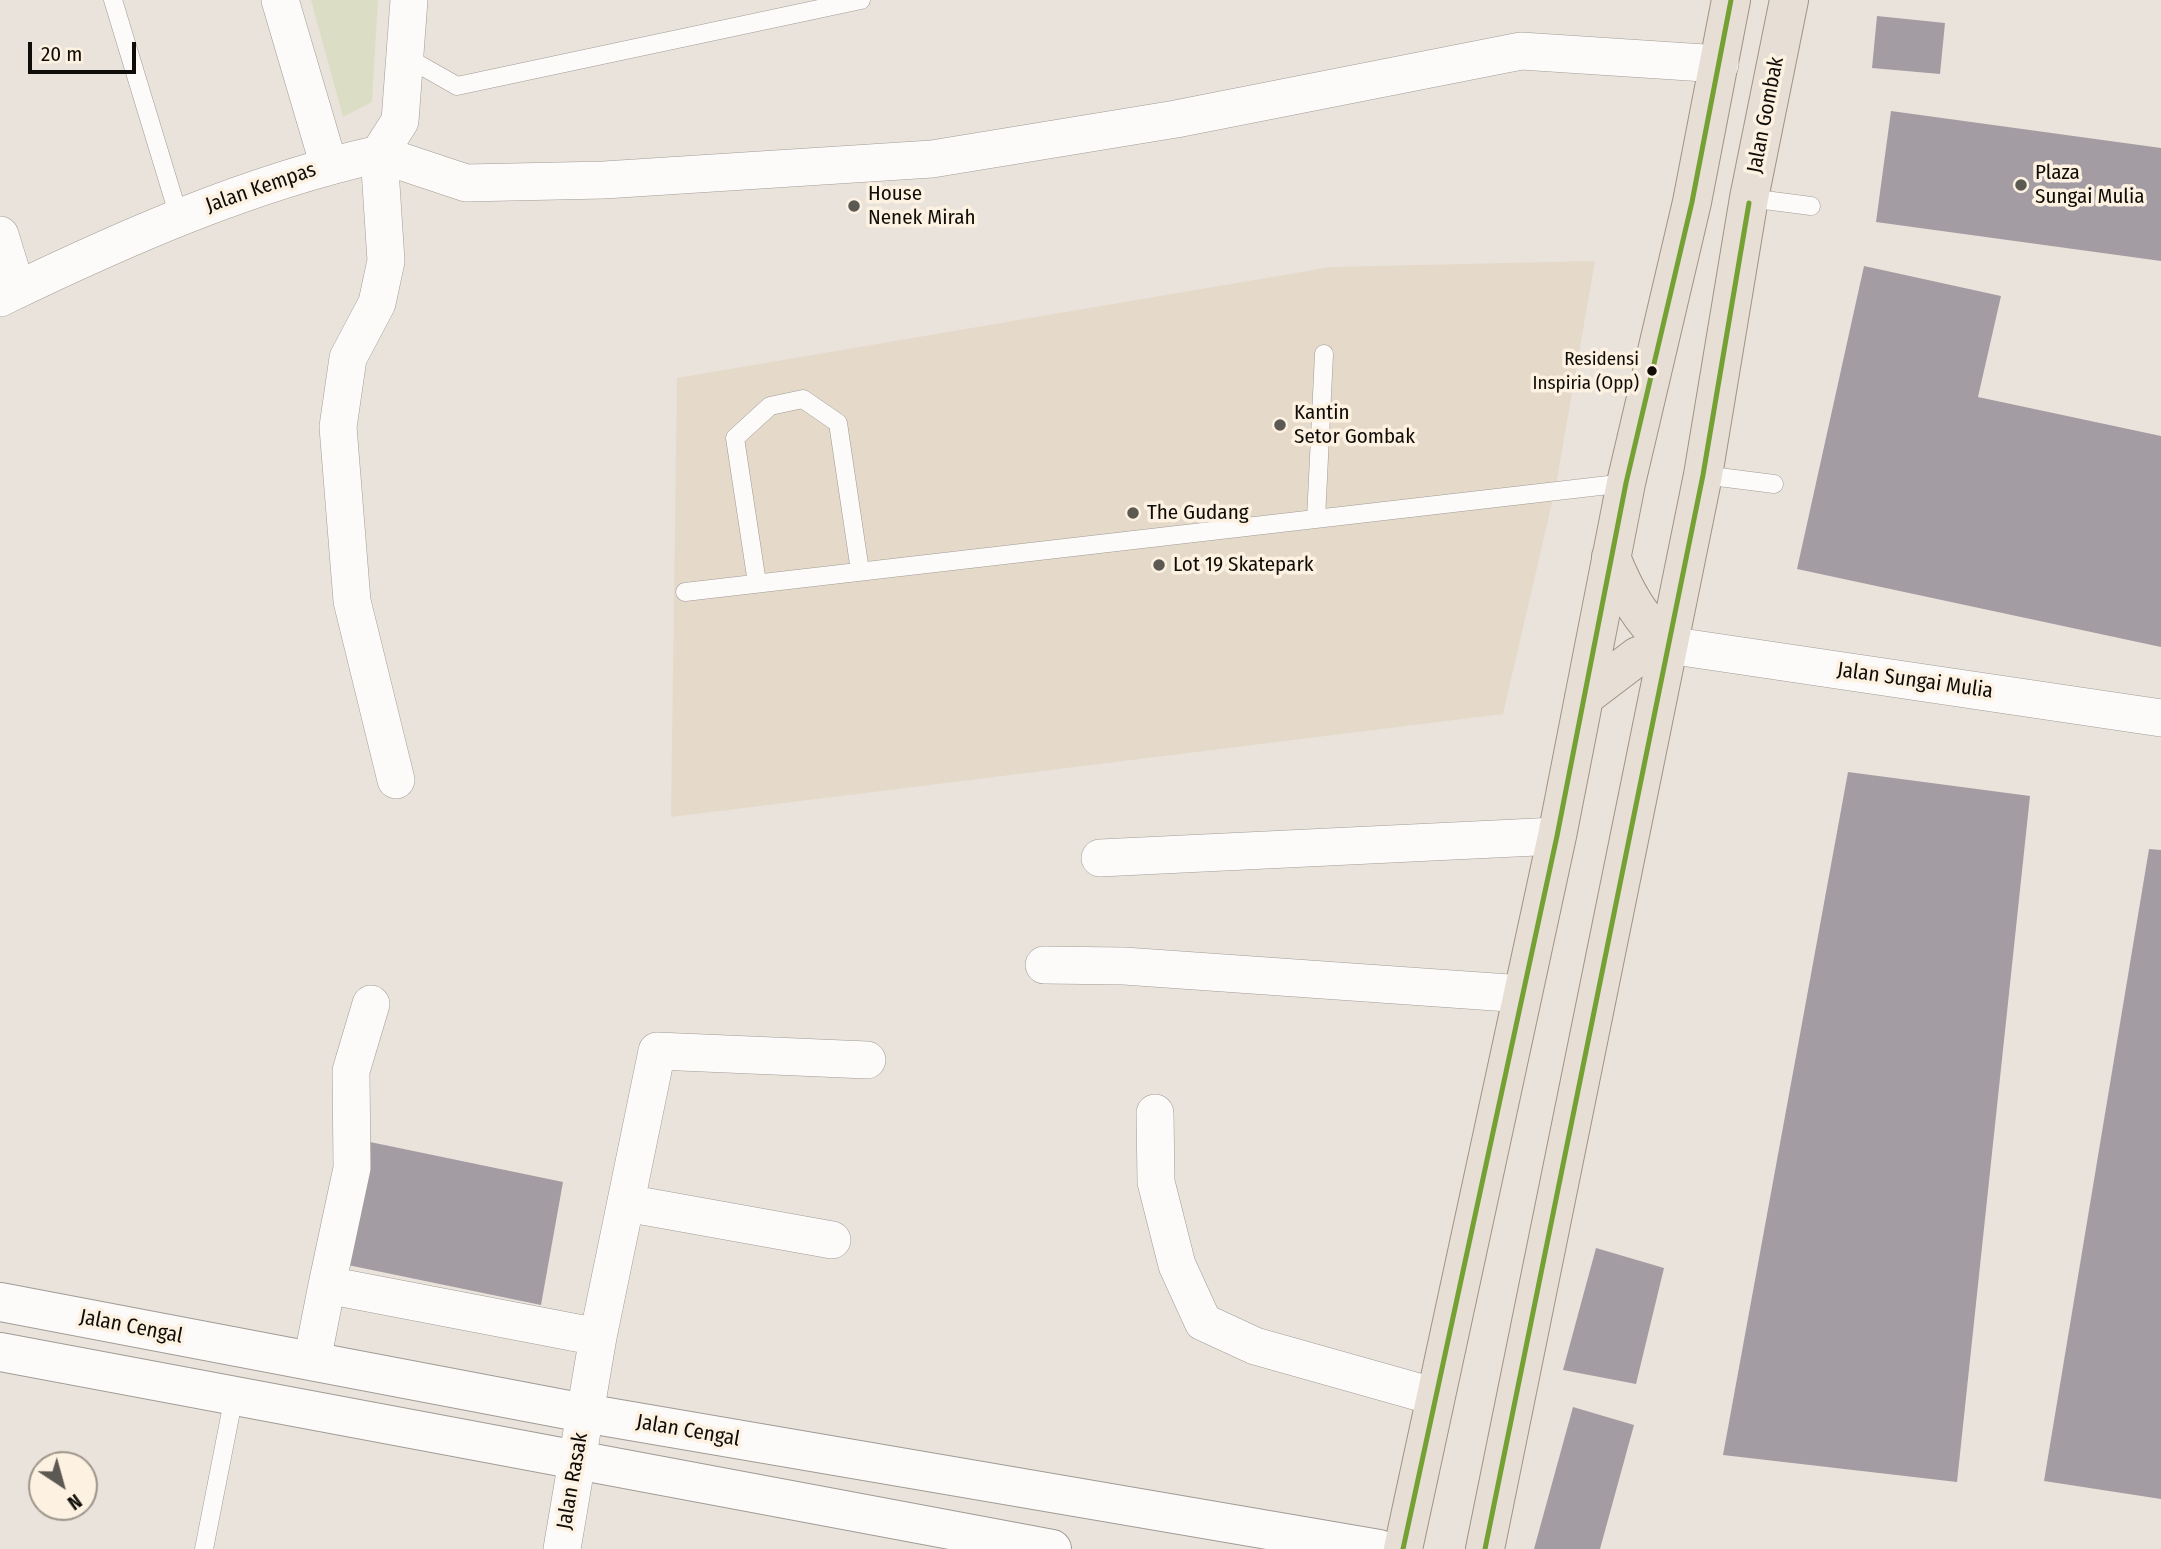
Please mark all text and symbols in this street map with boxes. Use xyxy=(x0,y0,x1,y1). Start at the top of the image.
scale bar xyxy=(32,28,140,72)
text: 20 m xyxy=(41,41,82,67)
street label: Jalan Gombak xyxy=(1742,55,1790,175)
street label: Jalan Kempas xyxy=(203,157,319,219)
place label: Plaza Sungai Mulia xyxy=(2035,160,2144,210)
marker: Plaza Sungai Mulia xyxy=(2013,177,2029,193)
place label: House Nenek Mirah xyxy=(868,181,976,231)
marker: House Nenek Mirah xyxy=(846,198,862,214)
place label: Residensi Inspiria (Opp) xyxy=(1532,349,1639,393)
marker: Residensi Inspiria (Opp) xyxy=(1645,364,1659,378)
place label: Kantin Setor Gombak xyxy=(1294,400,1415,450)
marker: Kantin Setor Gombak xyxy=(1272,417,1288,433)
place label: The Gudang xyxy=(1147,500,1249,526)
marker: The Gudang xyxy=(1125,505,1141,521)
place label: Lot 19 Skatepark xyxy=(1173,552,1314,578)
marker: Lot 19 Skatepark xyxy=(1151,557,1167,573)
street label: Jalan Sungai Mulia xyxy=(1835,658,1995,704)
street label: Jalan Cengal xyxy=(77,1305,185,1349)
street label: Jalan Cengal xyxy=(634,1410,742,1452)
street label: Jalan Rasak xyxy=(552,1431,594,1531)
north arrow xyxy=(28,1451,98,1521)
text: N xyxy=(63,1489,86,1514)

